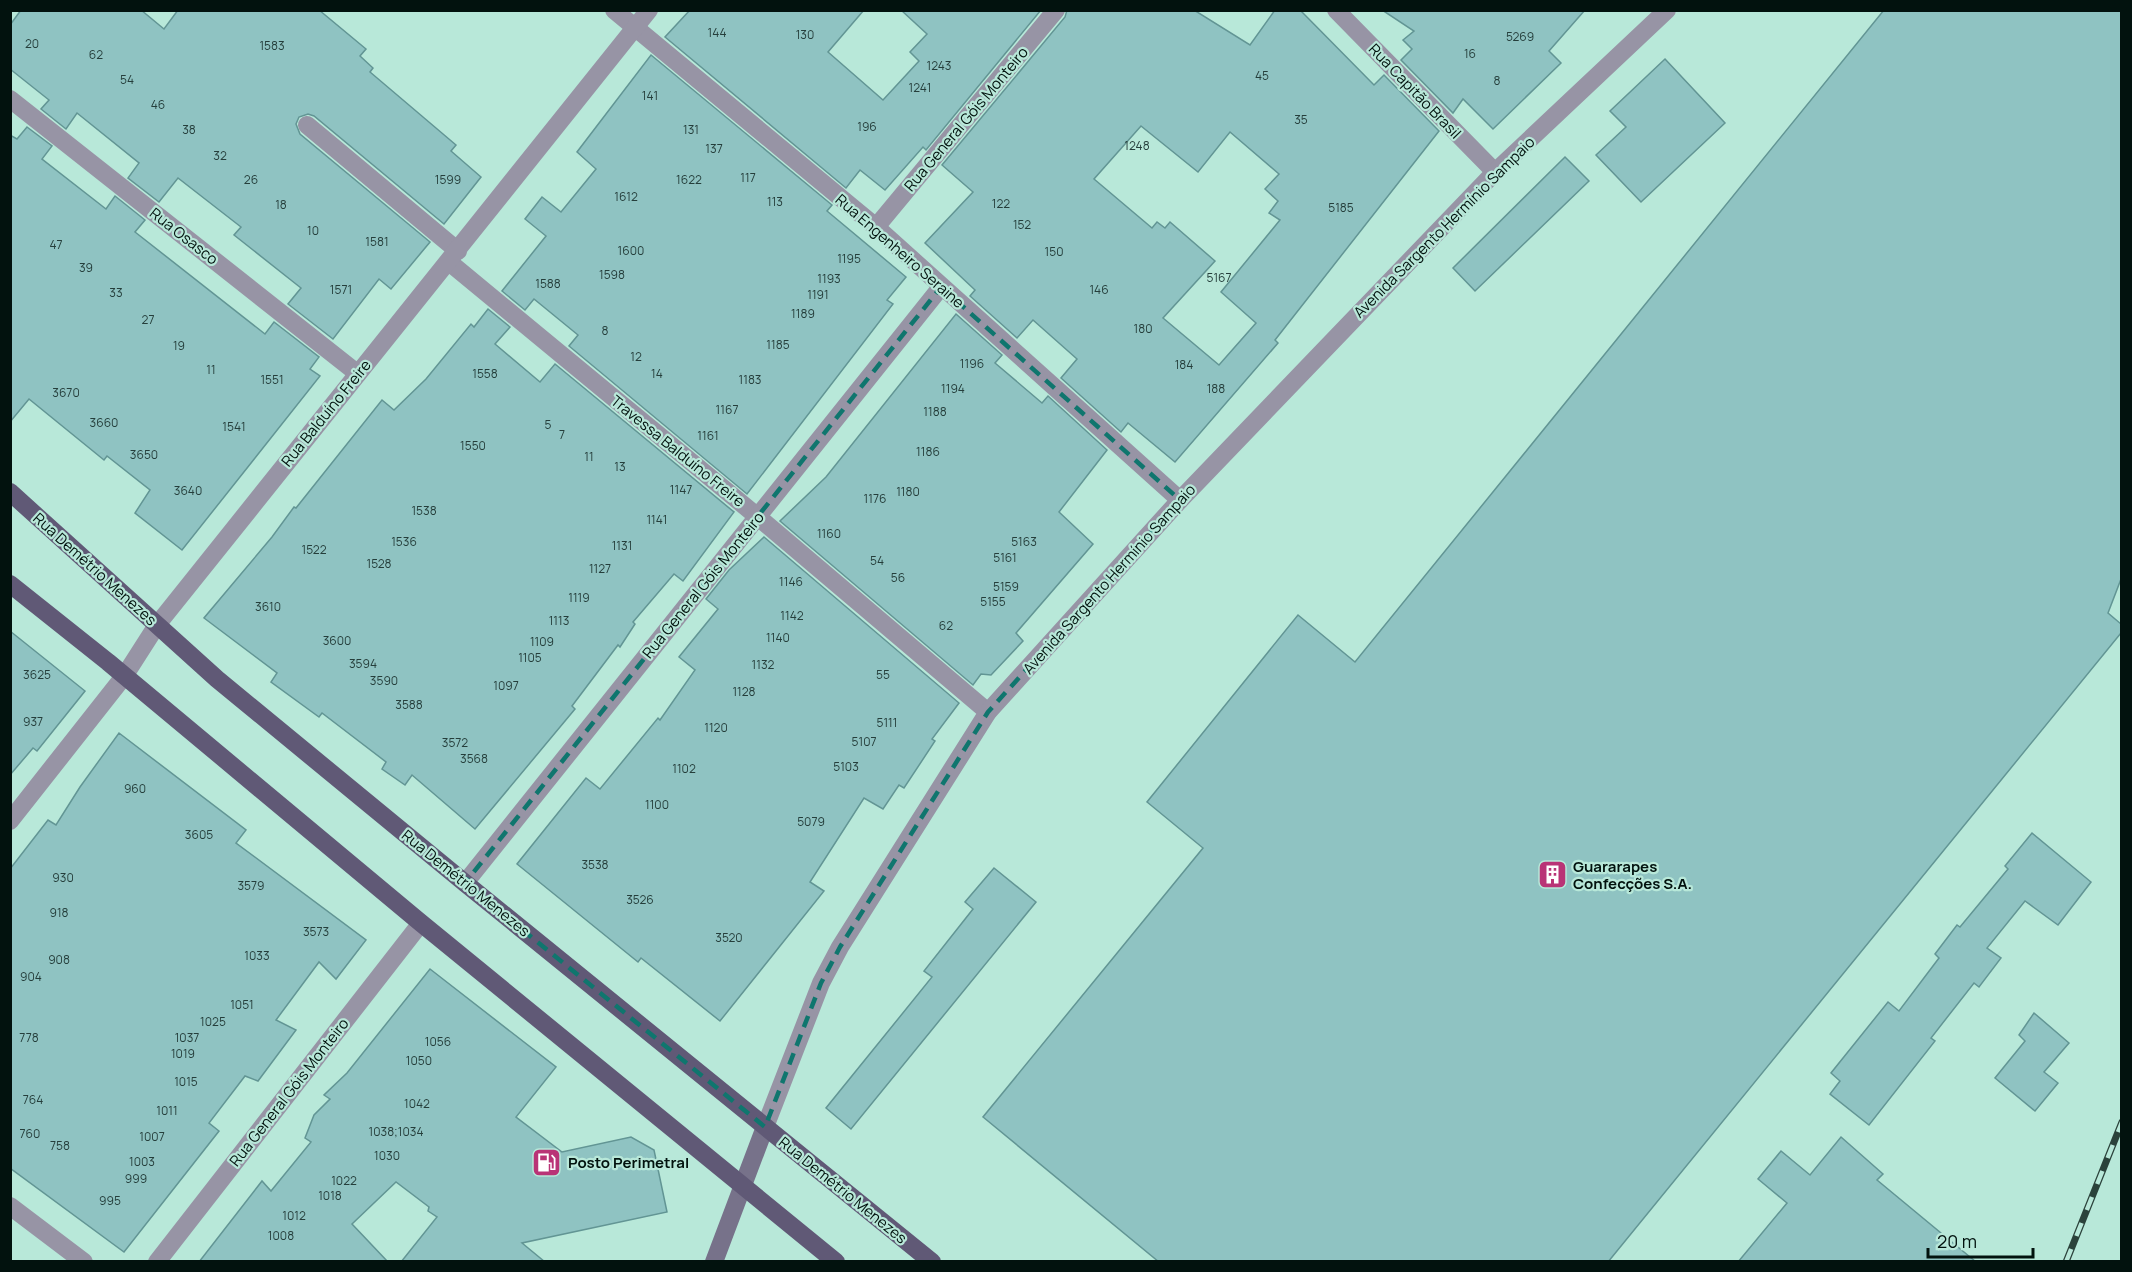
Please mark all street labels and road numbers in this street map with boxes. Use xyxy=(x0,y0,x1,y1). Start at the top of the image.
street label: Rua Capitão Brasil xyxy=(1364,39,1466,143)
street label: Rua General Góis Monteiro xyxy=(899,42,1033,196)
street label: Avenida Sargento Hermínio Sampaio xyxy=(1349,132,1539,322)
street label: Rua Engenheiro Seraine xyxy=(831,189,969,313)
street label: Rua Osasco xyxy=(145,203,223,269)
street label: Rua Balduíno Freire xyxy=(276,355,376,471)
street label: Travessa Balduíno Freire xyxy=(607,390,750,512)
street label: Avenida Sargento Hermínio Sampaio xyxy=(1018,479,1200,678)
street label: Rua General Góis Monteiro xyxy=(637,507,769,663)
street label: Rua Demétrio Menezes xyxy=(29,508,161,630)
street label: Rua Demétrio Menezes xyxy=(397,825,535,941)
street label: Rua General Góis Monteiro xyxy=(224,1013,354,1170)
street label: Rua Demétrio Menezes xyxy=(774,1132,912,1248)

